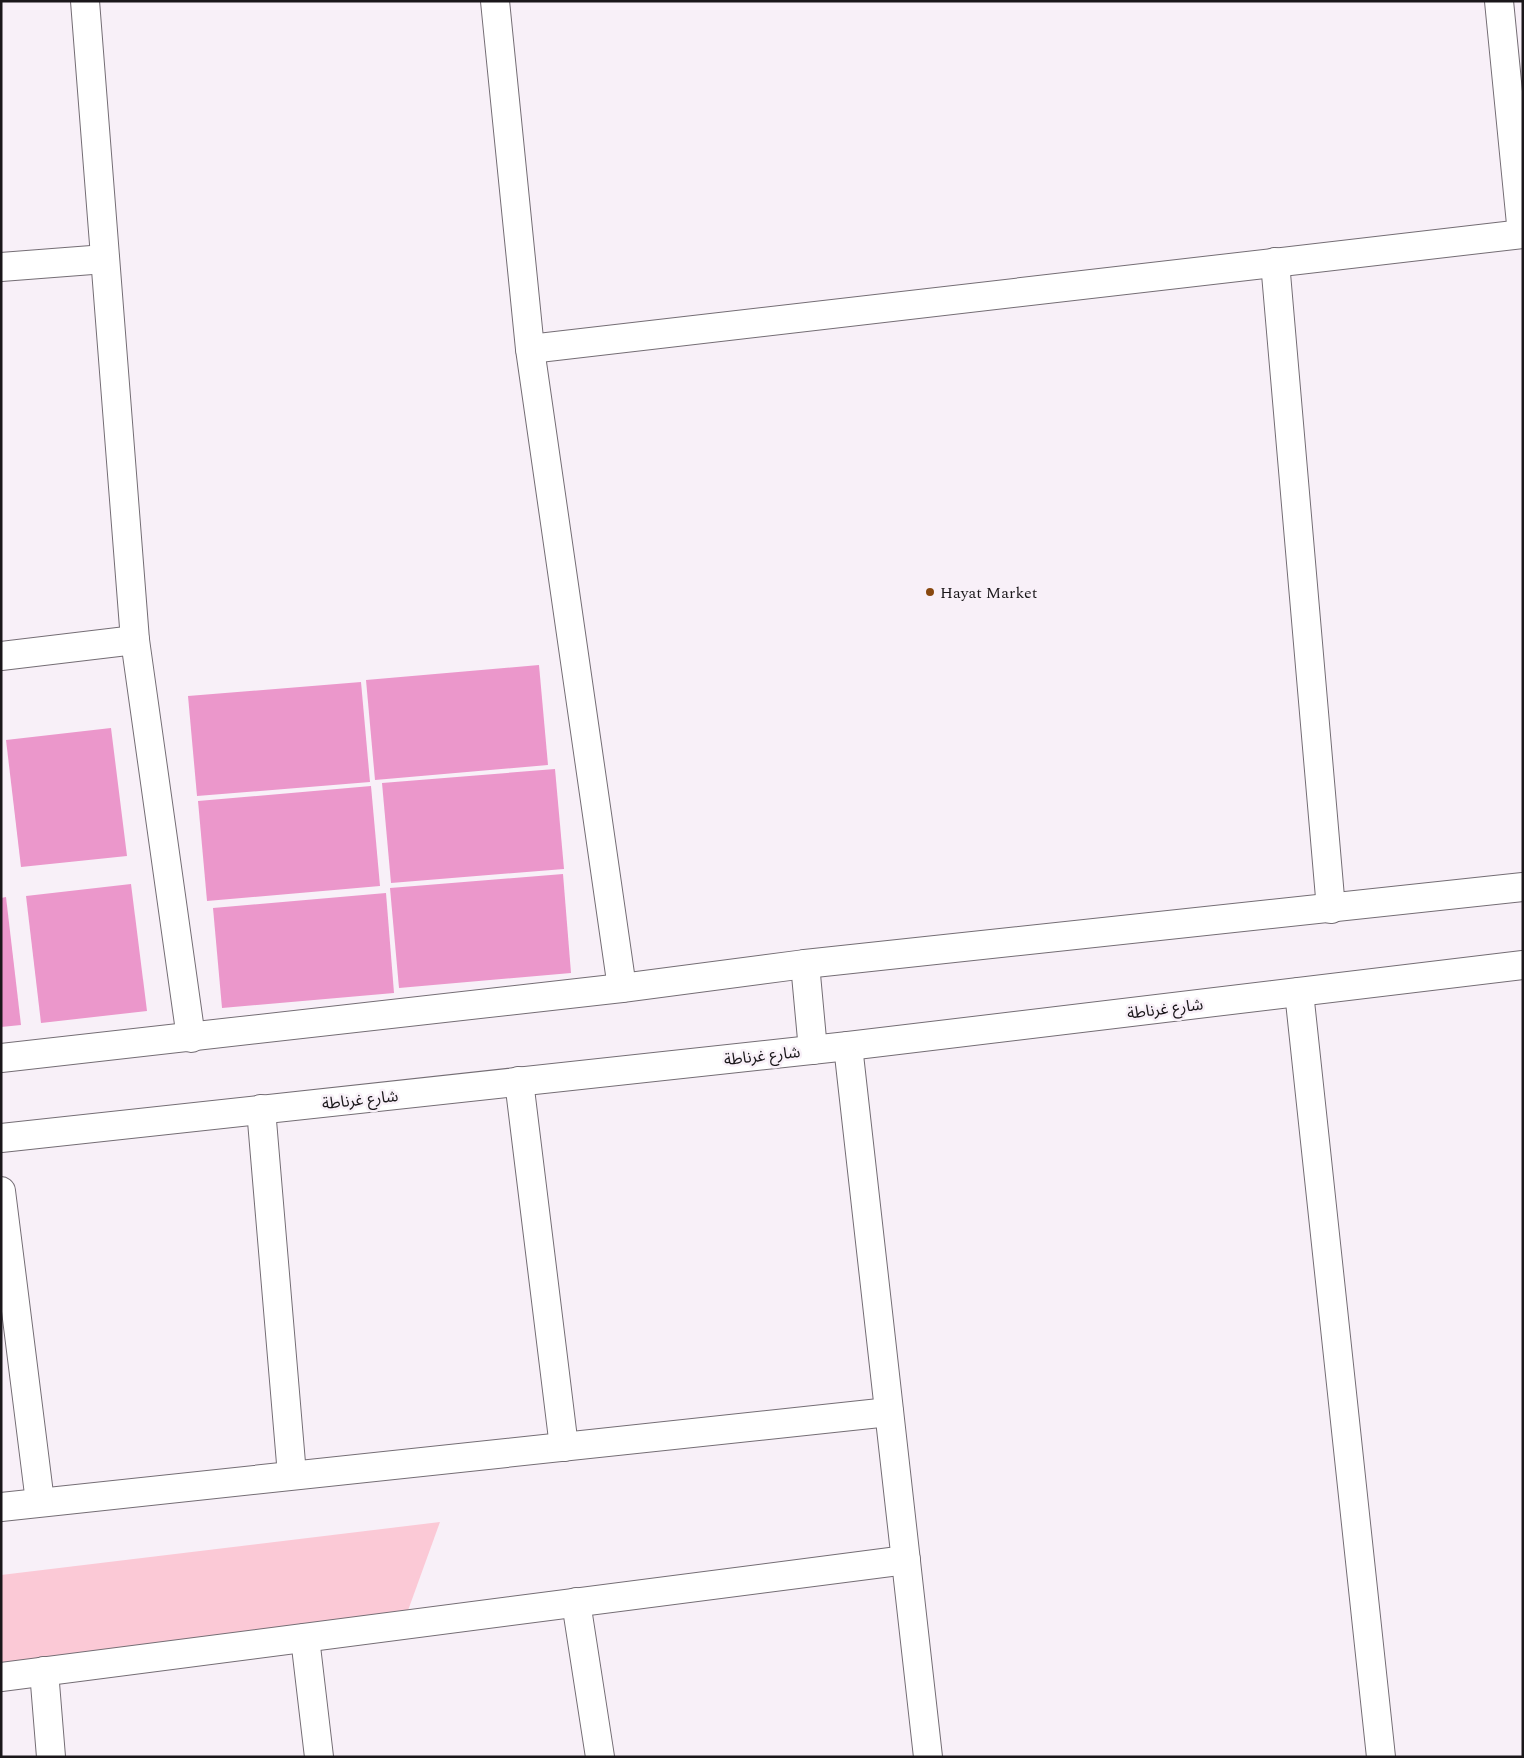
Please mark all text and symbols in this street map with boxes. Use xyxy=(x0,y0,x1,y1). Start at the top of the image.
place label: Hayat Market xyxy=(940,581,1038,605)
marker: Hayat Market xyxy=(924,586,936,598)
street label: شارع غرناطة xyxy=(1126,992,1205,1026)
street label: شارع غرناطة xyxy=(723,1040,801,1072)
street label: شارع غرناطة xyxy=(321,1084,399,1116)

